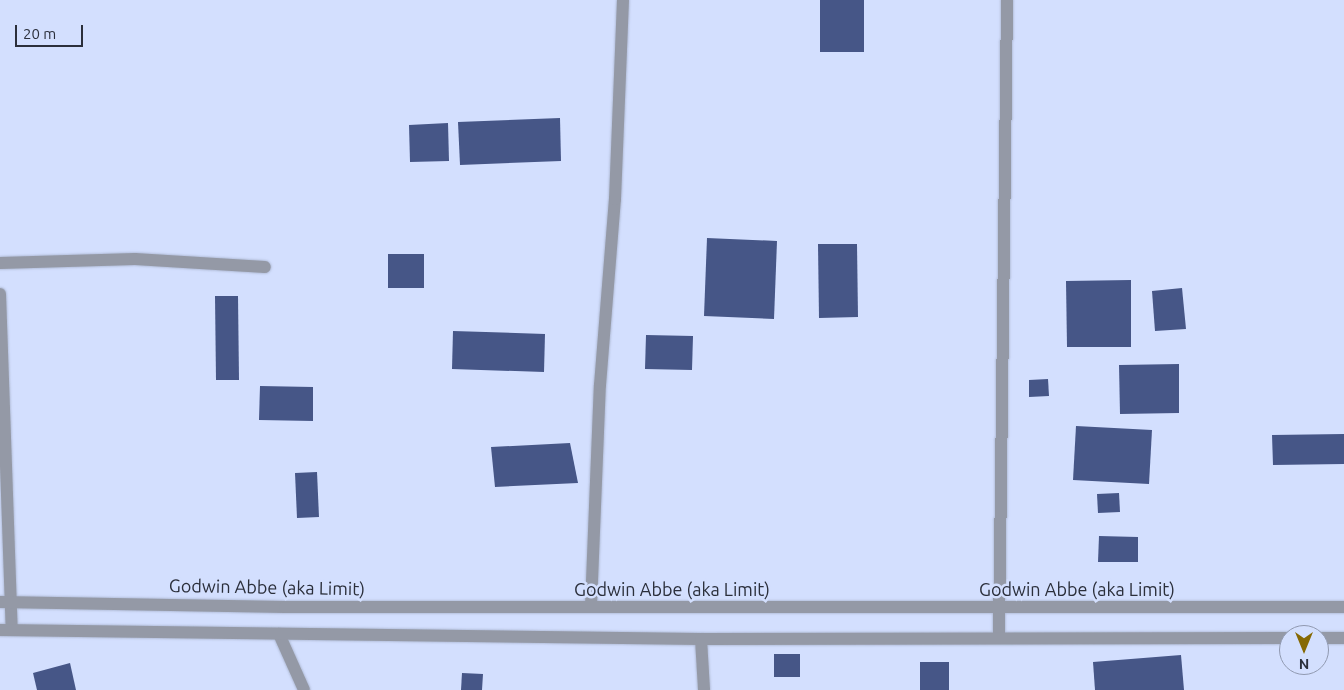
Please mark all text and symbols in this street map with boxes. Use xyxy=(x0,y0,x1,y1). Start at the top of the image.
scale bar xyxy=(18,15,85,47)
text: 20 m xyxy=(23,25,56,42)
street label: Godwin Abbe (aka Limit) xyxy=(169,574,365,600)
street label: Godwin Abbe (aka Limit) xyxy=(574,578,770,600)
street label: Godwin Abbe (aka Limit) xyxy=(979,578,1175,600)
north arrow xyxy=(1279,625,1329,675)
text: N xyxy=(1299,656,1309,672)

